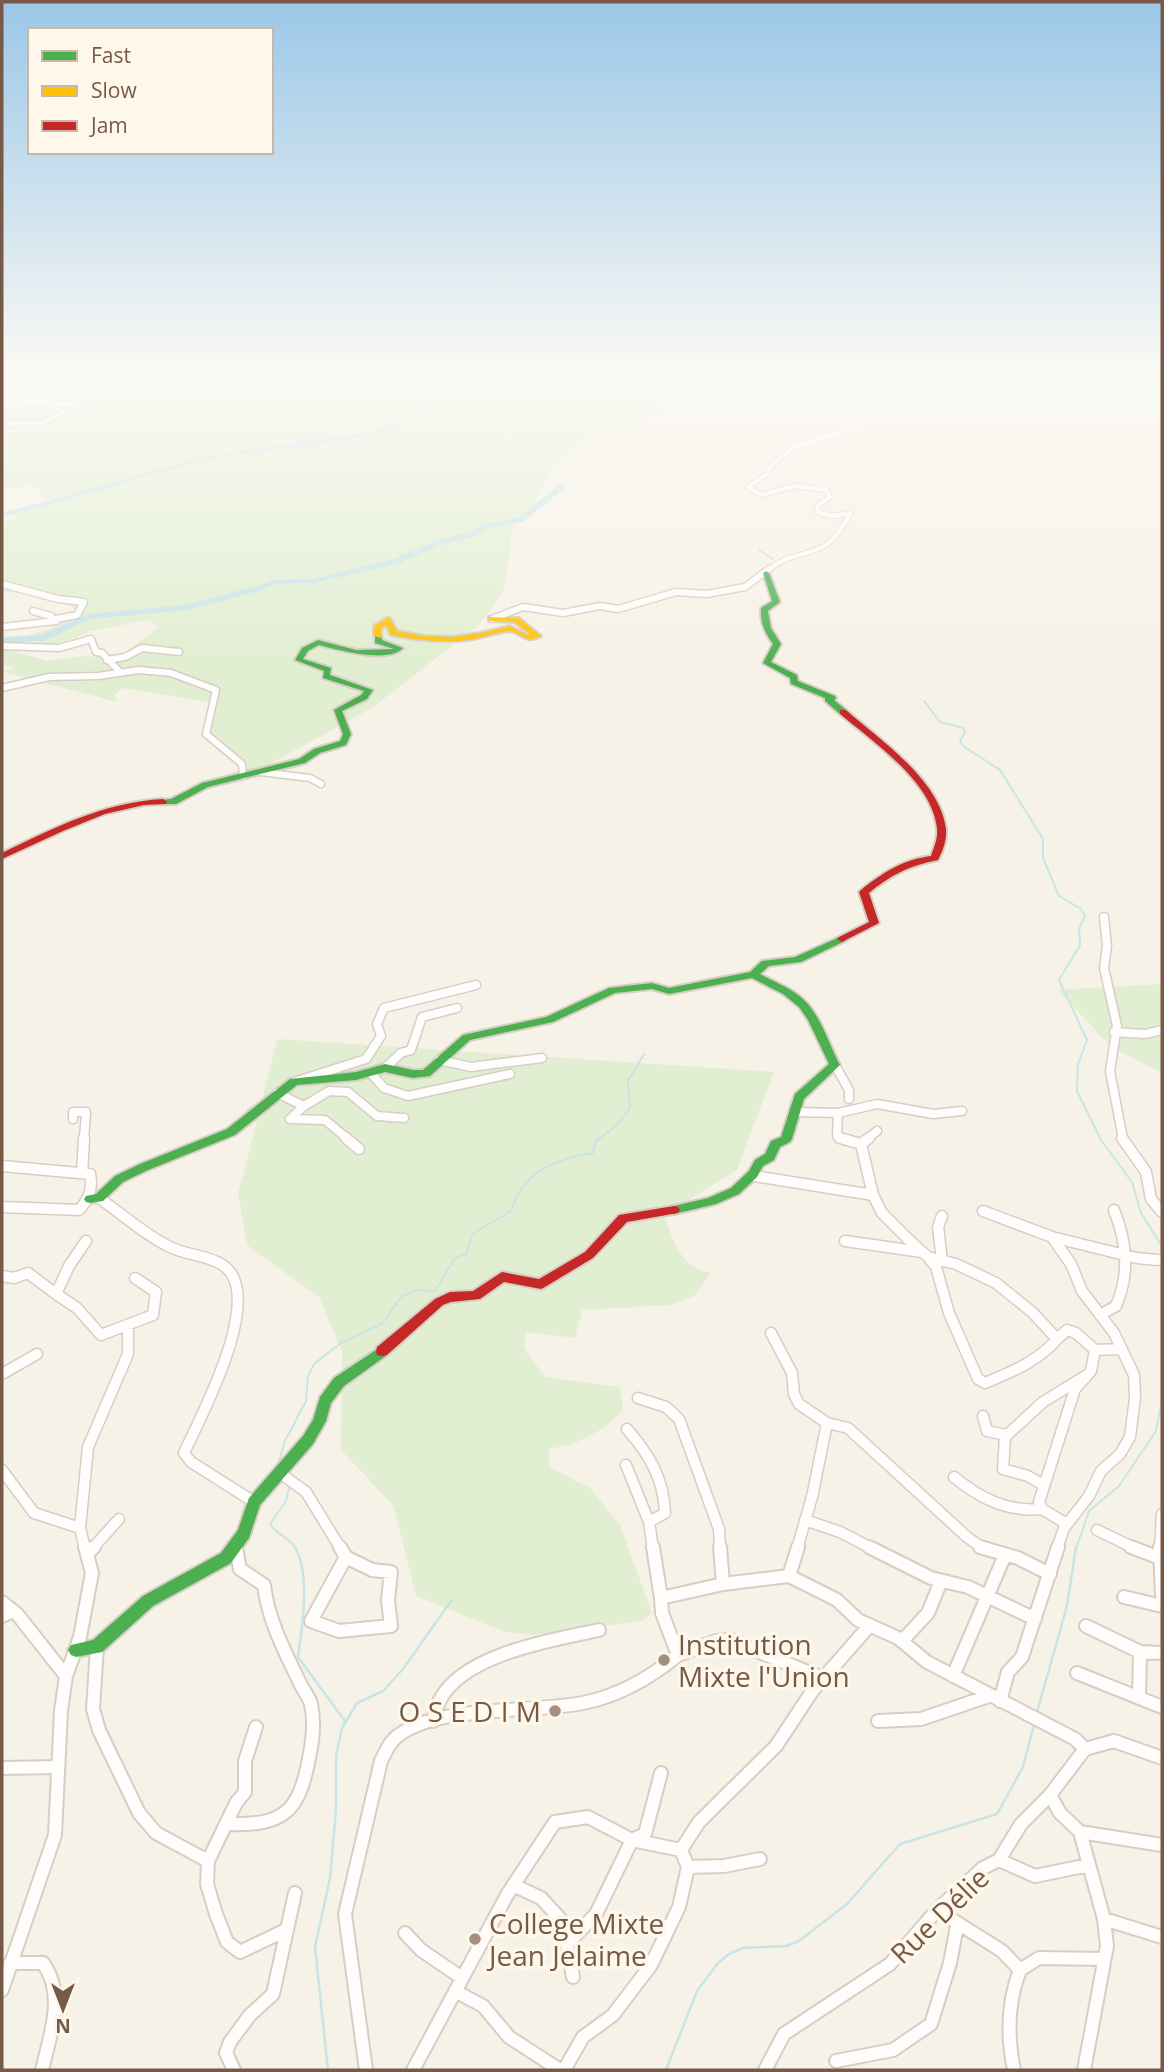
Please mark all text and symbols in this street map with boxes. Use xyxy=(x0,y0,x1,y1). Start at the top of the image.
legend xyxy=(28,28,273,154)
text: Fast xyxy=(91,41,131,69)
text: Slow xyxy=(91,76,137,104)
text: Jam xyxy=(89,111,128,139)
place label: Institution Mixte l'Union xyxy=(678,1625,850,1695)
marker: Institution Mixte l'Union xyxy=(656,1652,672,1668)
place label: O S E D I M xyxy=(399,1692,541,1730)
marker: O S E D I M xyxy=(547,1703,563,1719)
street label: Rue Délie xyxy=(881,1858,997,1972)
place label: College Mixte Jean Jelaime xyxy=(486,1904,664,1974)
marker: College Mixte Jean Jelaime xyxy=(467,1931,483,1947)
north arrow xyxy=(28,1974,98,2044)
text: N xyxy=(55,2013,71,2039)

